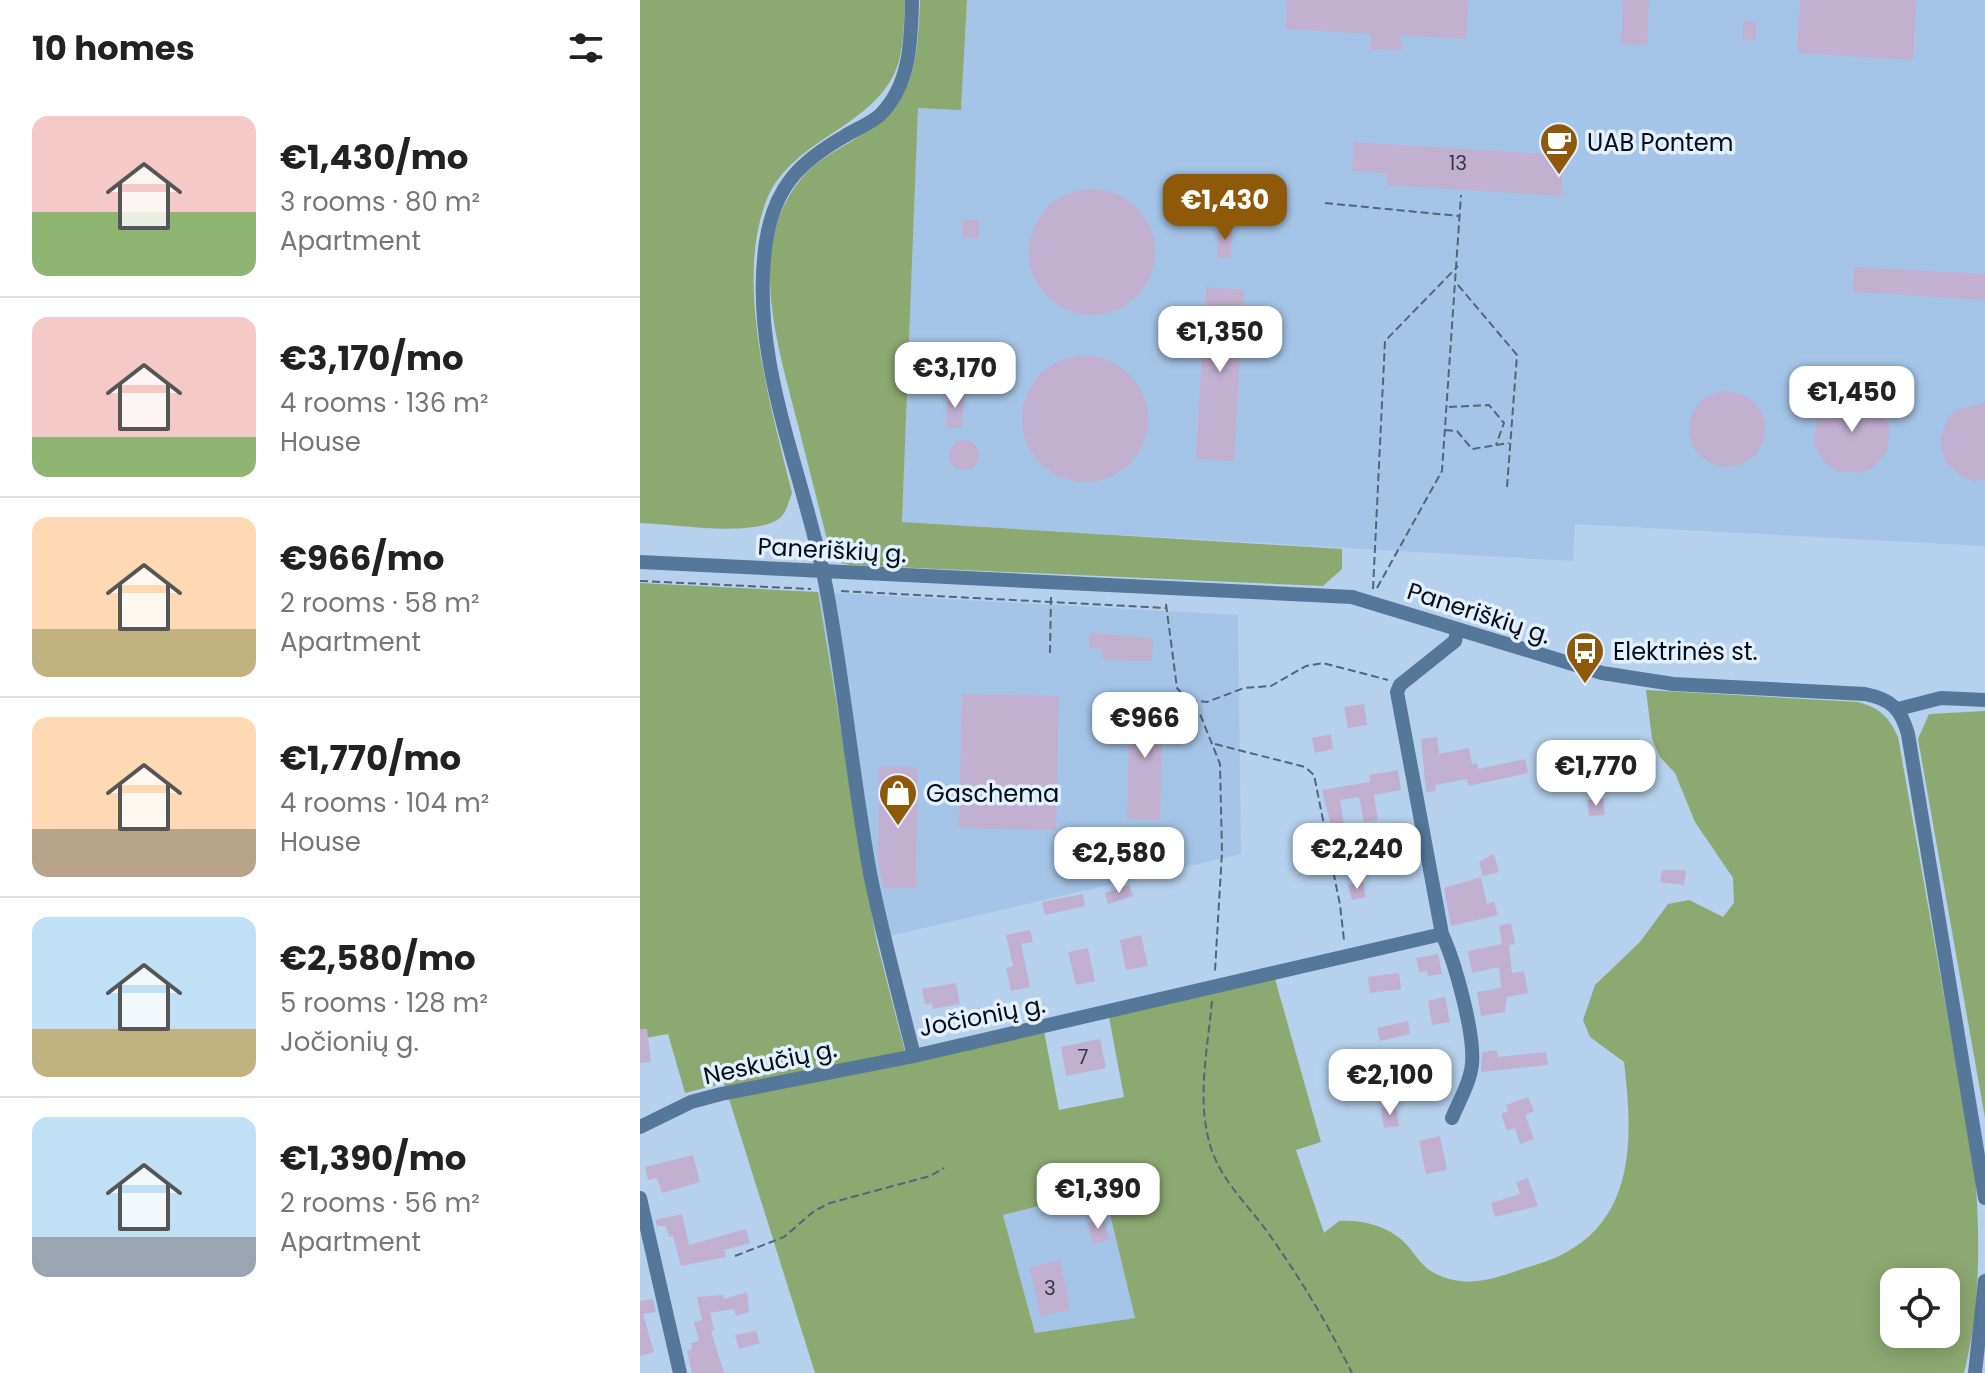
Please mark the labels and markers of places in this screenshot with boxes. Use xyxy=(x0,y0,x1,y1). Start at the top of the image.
cafe icon: UAB Pontem xyxy=(1538,121,1580,176)
place label: UAB Pontem xyxy=(1587,126,1733,159)
pin: €1,430 xyxy=(1160,174,1290,242)
pin: €1,350 xyxy=(1155,306,1285,374)
pin: €3,170 xyxy=(890,342,1020,410)
pin: €1,450 xyxy=(1787,366,1917,434)
bus stop icon: Elektrinės st. xyxy=(1564,630,1606,685)
place label: Elektrinės st. xyxy=(1613,635,1758,668)
pin: €966 xyxy=(1098,692,1192,760)
pin: €1,770 xyxy=(1531,740,1661,808)
shop icon: Gaschema xyxy=(877,772,919,827)
place label: Gaschema xyxy=(926,777,1059,810)
pin: €2,240 xyxy=(1292,823,1422,891)
pin: €2,580 xyxy=(1054,827,1184,895)
pin: €2,100 xyxy=(1325,1049,1455,1117)
pin: €1,390 xyxy=(1033,1163,1163,1231)

